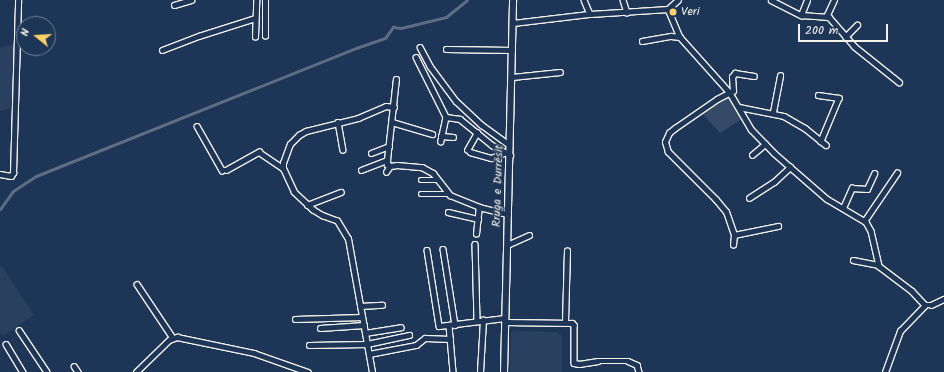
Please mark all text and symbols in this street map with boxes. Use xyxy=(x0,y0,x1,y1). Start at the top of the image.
place label: Veri xyxy=(681,5,700,19)
marker: Veri xyxy=(668,7,678,17)
north arrow xyxy=(16,16,56,56)
scale bar xyxy=(800,16,890,42)
text: 200 m xyxy=(805,21,838,40)
text: N xyxy=(16,27,35,39)
street label: Rruga e Durrësit xyxy=(489,145,507,227)

